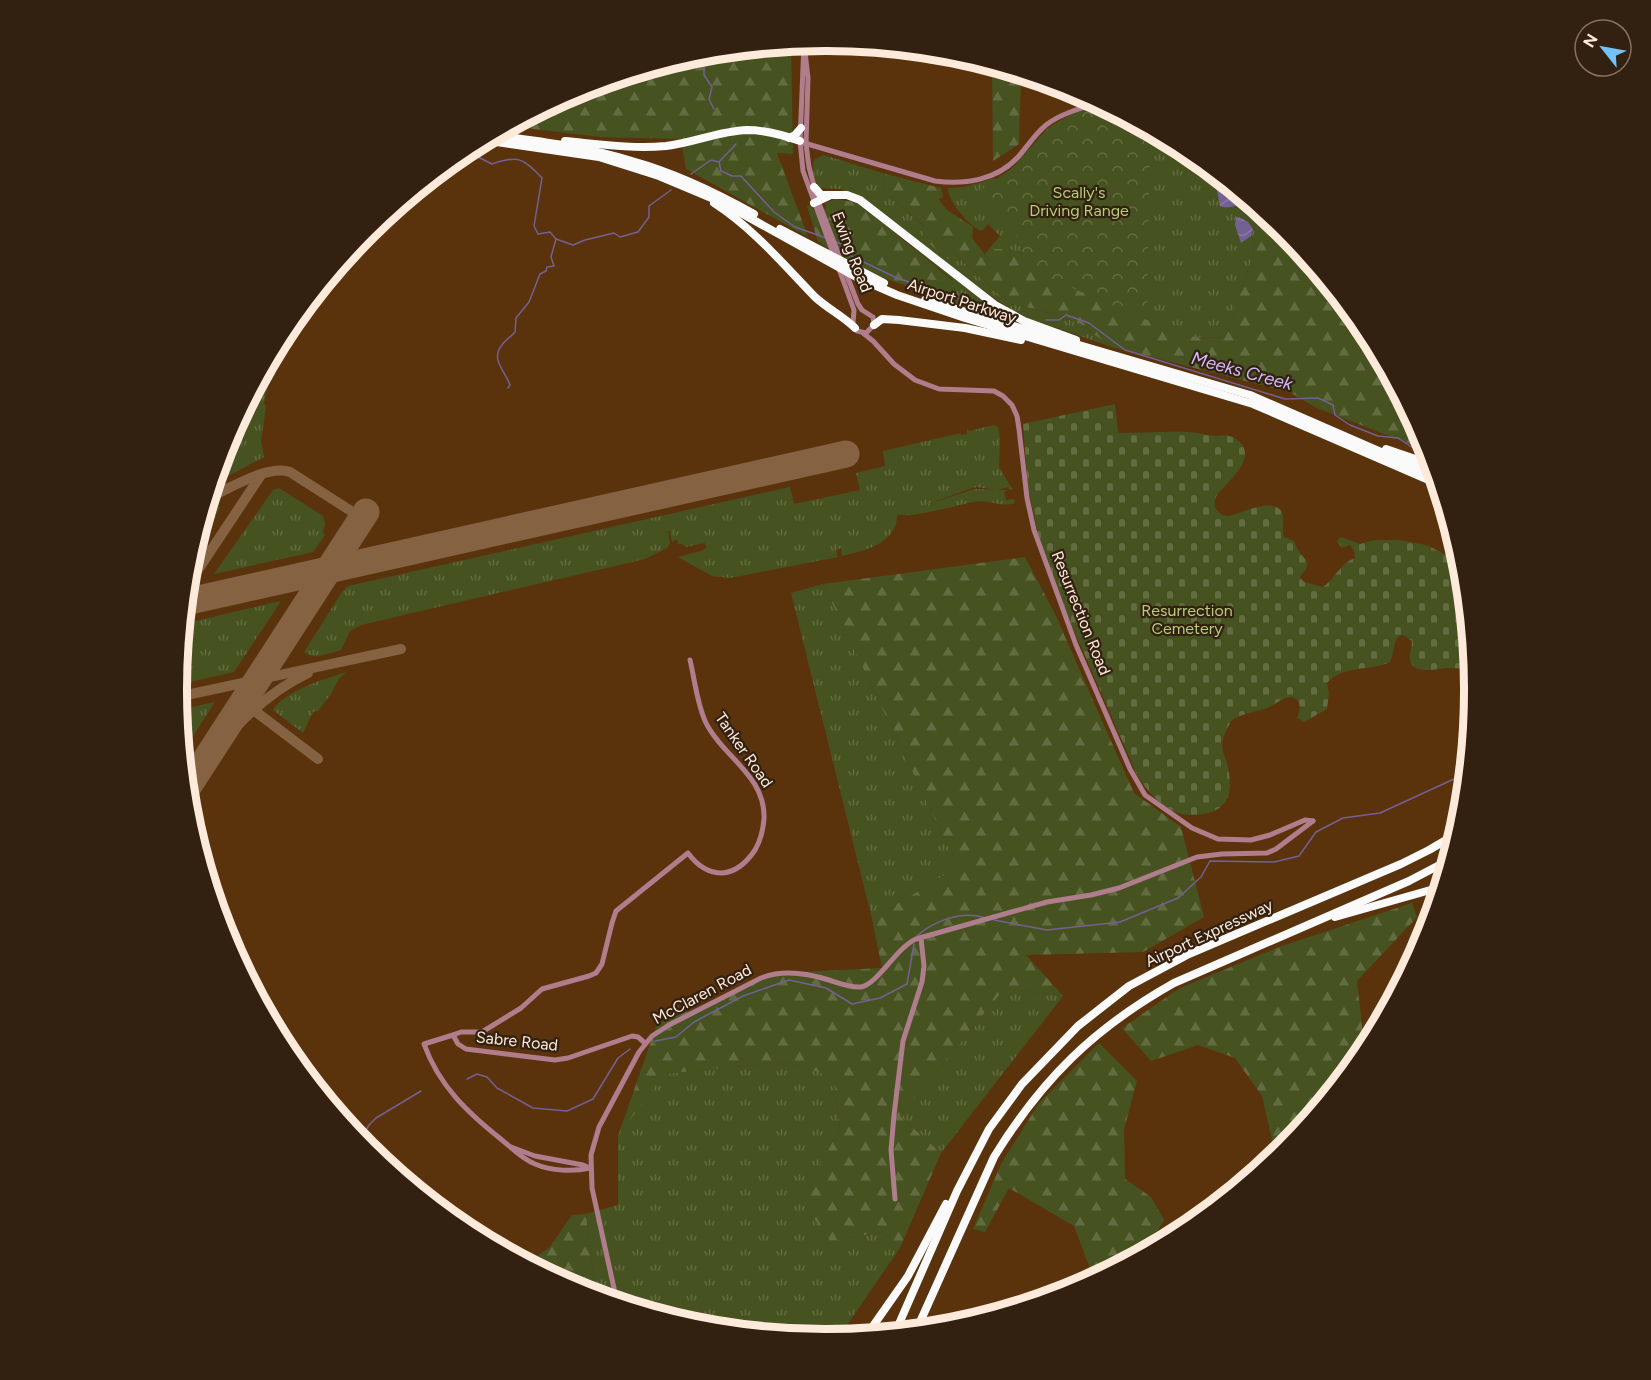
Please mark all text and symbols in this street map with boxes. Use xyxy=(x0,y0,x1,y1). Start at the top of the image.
north arrow xyxy=(1573,18,1633,78)
text: N xyxy=(1579,30,1602,51)
park label: Scally's Driving Range xyxy=(1029,183,1129,220)
street label: Ewing Road xyxy=(828,209,876,295)
street label: Airport Parkway xyxy=(905,274,1019,328)
water label: Meeks Creek xyxy=(1189,347,1296,395)
street label: Resurrection Road xyxy=(1047,548,1115,678)
park label: Resurrection Cemetery xyxy=(1141,601,1233,638)
street label: Tanker Road xyxy=(711,709,777,791)
street label: Airport Expressway xyxy=(1142,895,1276,971)
street label: McClaren Road xyxy=(649,960,755,1028)
street label: Sabre Road xyxy=(475,1027,559,1055)

